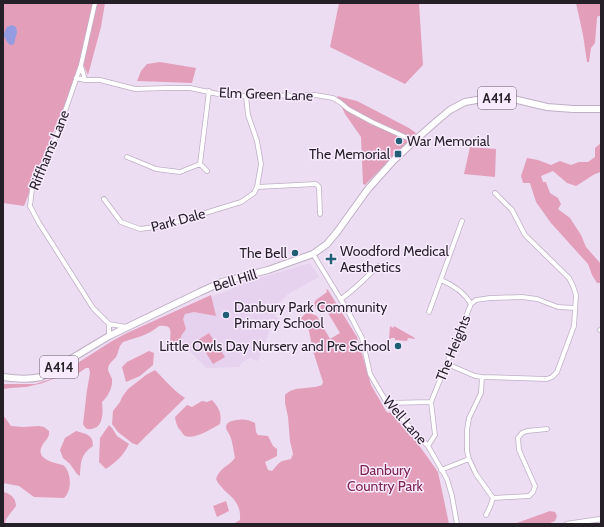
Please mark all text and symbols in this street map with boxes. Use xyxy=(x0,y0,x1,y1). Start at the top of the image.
street label: Elm Green Lane xyxy=(219,83,313,105)
road number: A414 xyxy=(478,87,516,109)
street label: Riffhams Lane xyxy=(25,107,73,193)
place label: War Memorial xyxy=(407,132,490,150)
marker: War Memorial xyxy=(394,136,404,146)
place label: The Memorial xyxy=(309,145,391,163)
marker: The Memorial xyxy=(393,149,403,159)
street label: Park Dale xyxy=(149,204,207,236)
place label: Woodford Medical Aesthetics xyxy=(340,242,449,276)
place label: The Bell xyxy=(240,244,288,262)
marker: The Bell xyxy=(290,248,300,258)
marker: Woodford Medical Aesthetics xyxy=(325,253,337,265)
street label: Bell Hill xyxy=(211,265,260,295)
place label: Danbury Park Community Primary School xyxy=(234,298,387,332)
marker: Danbury Park Community Primary School xyxy=(221,310,231,320)
street label: The Heights xyxy=(432,312,475,384)
place label: Little Owls Day Nursery and Pre School xyxy=(159,337,391,355)
marker: Little Owls Day Nursery and Pre School xyxy=(393,341,403,351)
road number: A414 xyxy=(40,356,78,378)
street label: Well Lane xyxy=(379,392,431,448)
park label: Danbury Country Park xyxy=(347,461,424,495)

